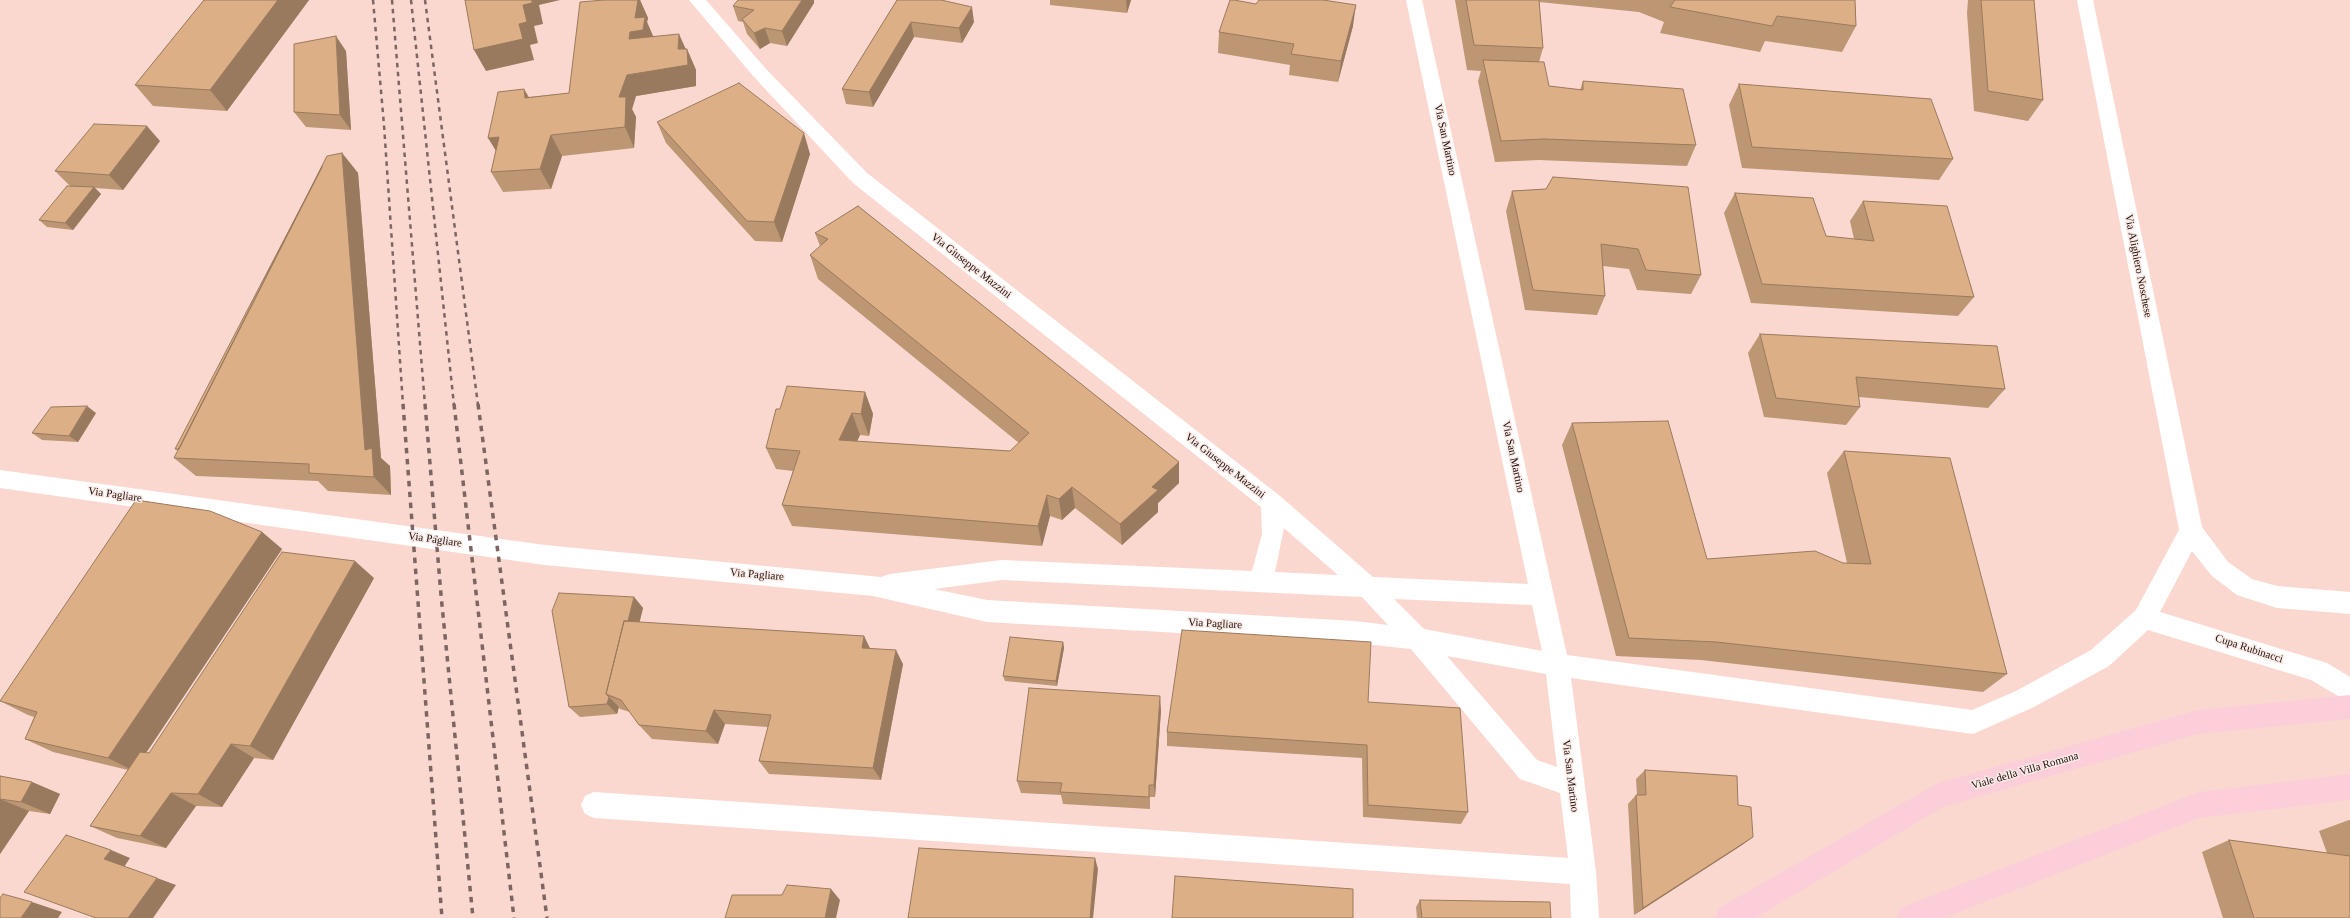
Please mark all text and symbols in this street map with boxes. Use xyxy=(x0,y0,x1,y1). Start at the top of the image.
street label: Via San Martino xyxy=(1431,103,1459,177)
street label: Via Alighiero Noschese xyxy=(2122,213,2154,319)
street label: Via Giuseppe Mazzini xyxy=(928,231,1014,301)
street label: Via San Martino xyxy=(1499,420,1527,494)
street label: Via Giuseppe Mazzini xyxy=(1182,431,1268,501)
street label: Via Pagliare xyxy=(87,485,143,505)
street label: Via Pagliare xyxy=(407,530,463,550)
street label: Via Pagliare xyxy=(730,566,784,584)
street label: Via Pagliare xyxy=(1188,616,1242,632)
street label: Cupa Rubinacci xyxy=(2213,632,2285,666)
street label: Via San Martino xyxy=(1559,739,1581,813)
street label: Viale della Villa Romana xyxy=(1970,749,2080,793)

